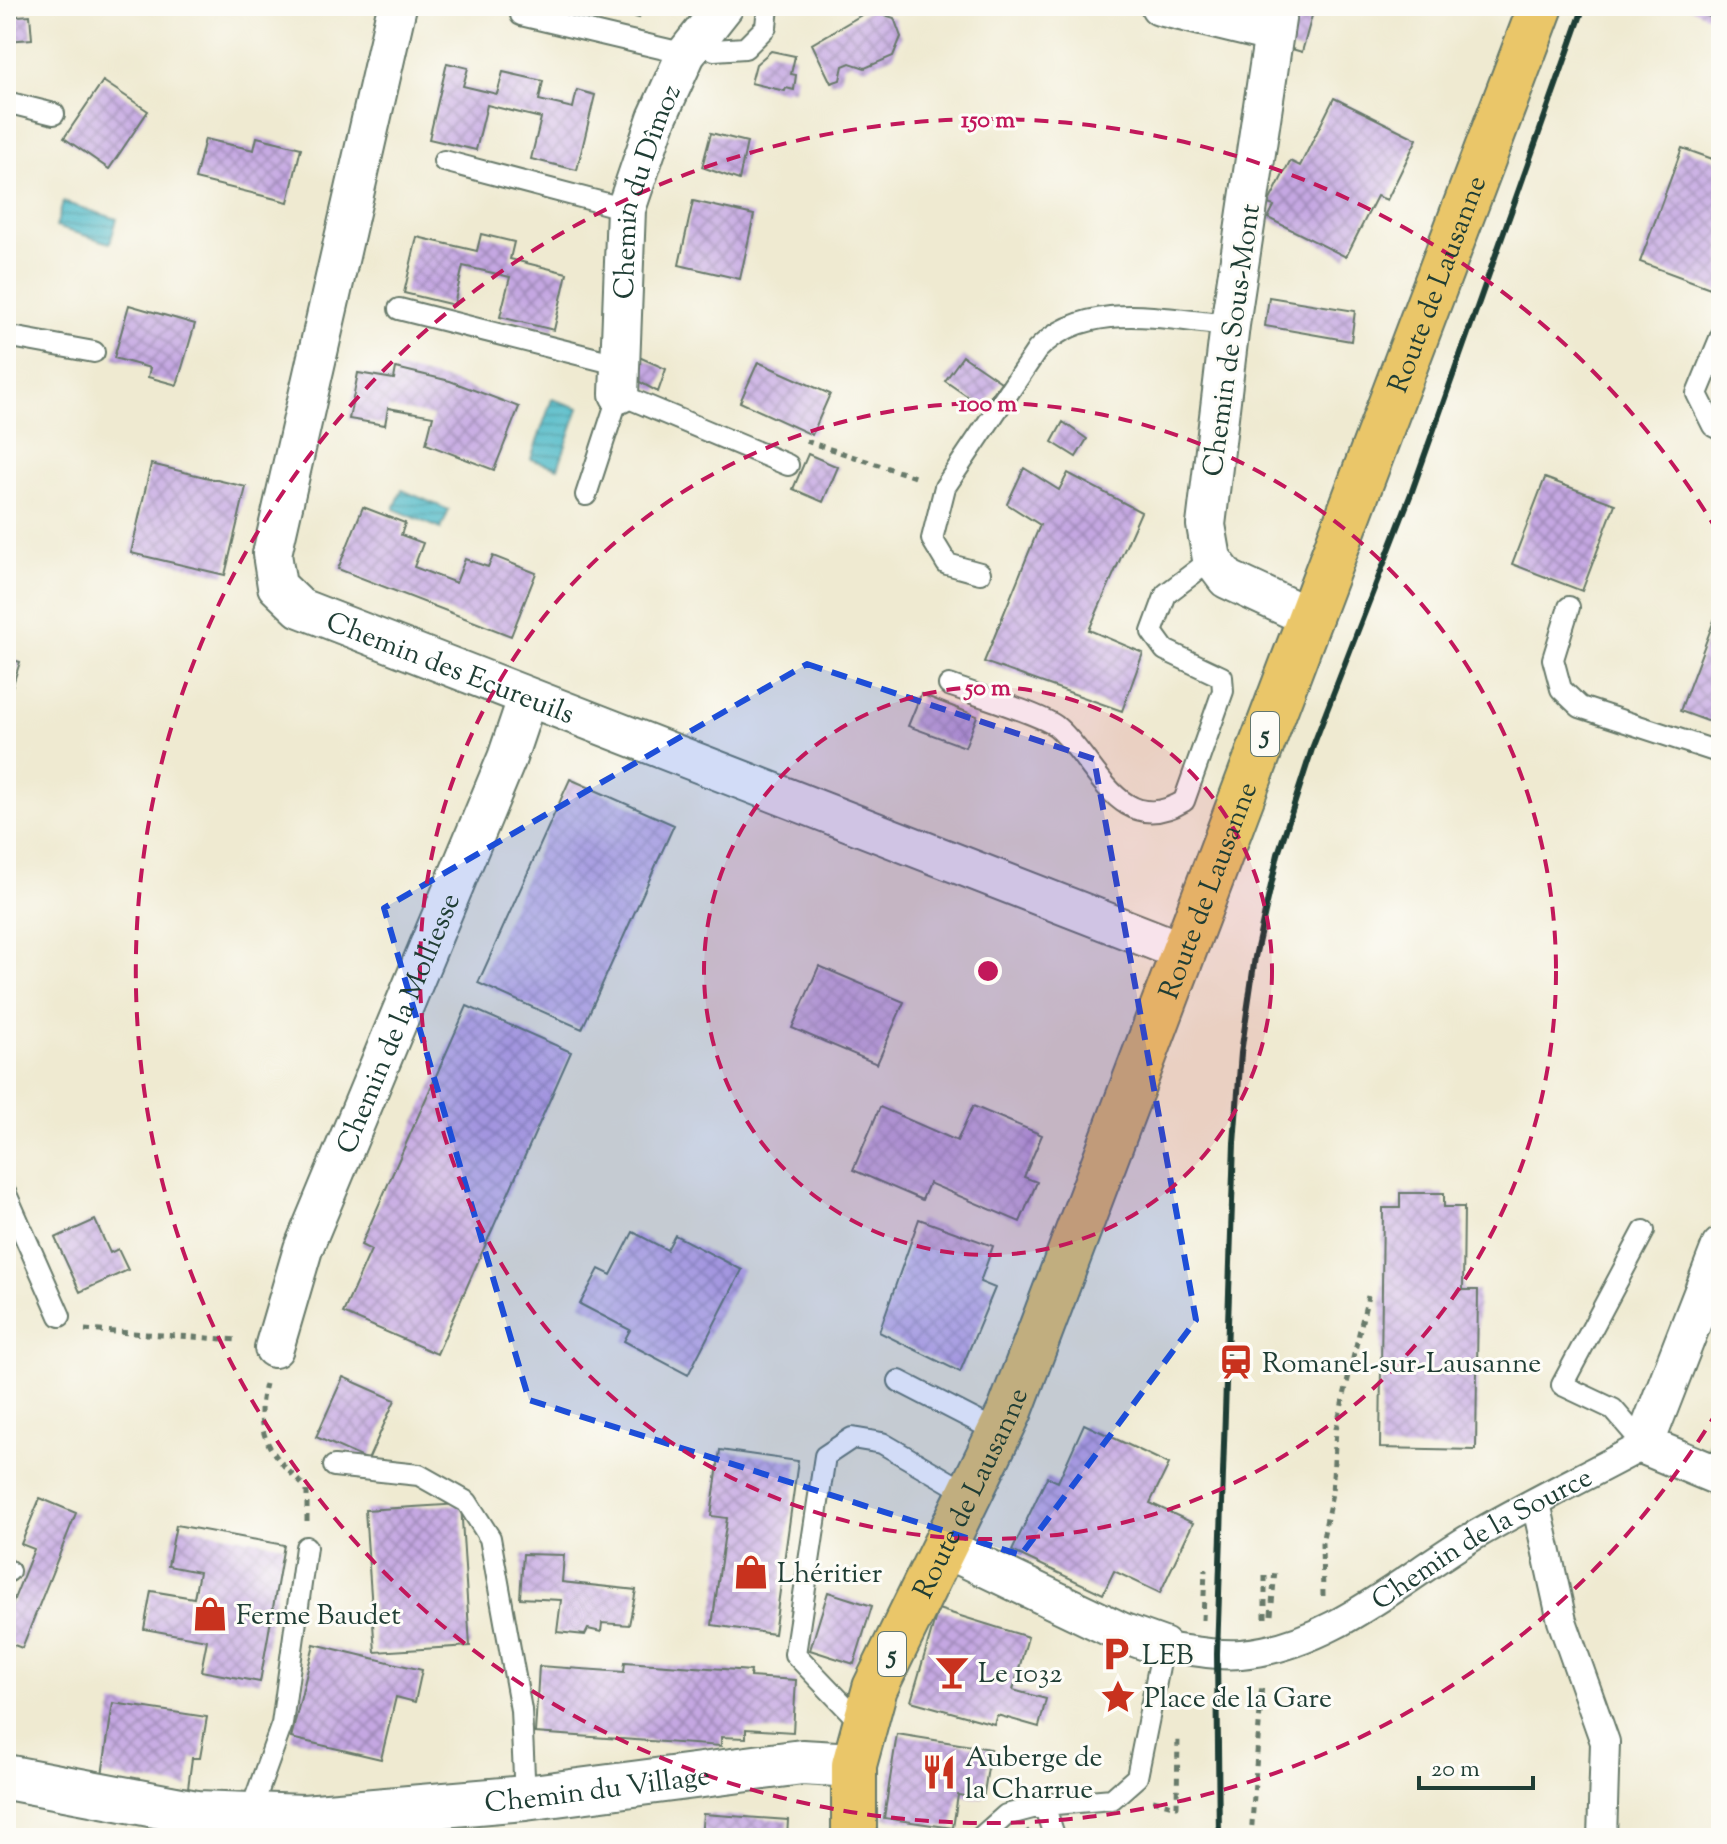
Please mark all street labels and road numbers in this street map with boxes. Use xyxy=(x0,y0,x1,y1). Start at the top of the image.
street label: Chemin du Dîmoz xyxy=(606,78,693,300)
street label: Route de Lausanne xyxy=(1380,170,1498,399)
street label: Chemin de Sous-Mont xyxy=(1194,201,1272,479)
street label: Chemin des Ecureuils xyxy=(320,603,580,736)
road number: 5 xyxy=(1251,712,1279,756)
street label: Route de Lausanne xyxy=(1150,777,1269,1005)
street label: Chemin de la Molliesse xyxy=(328,888,472,1160)
street label: Route de Lausanne xyxy=(905,1383,1040,1606)
street label: Chemin de la Source xyxy=(1364,1459,1600,1621)
road number: 5 xyxy=(878,1632,906,1676)
street label: Chemin du Village xyxy=(483,1757,713,1824)

